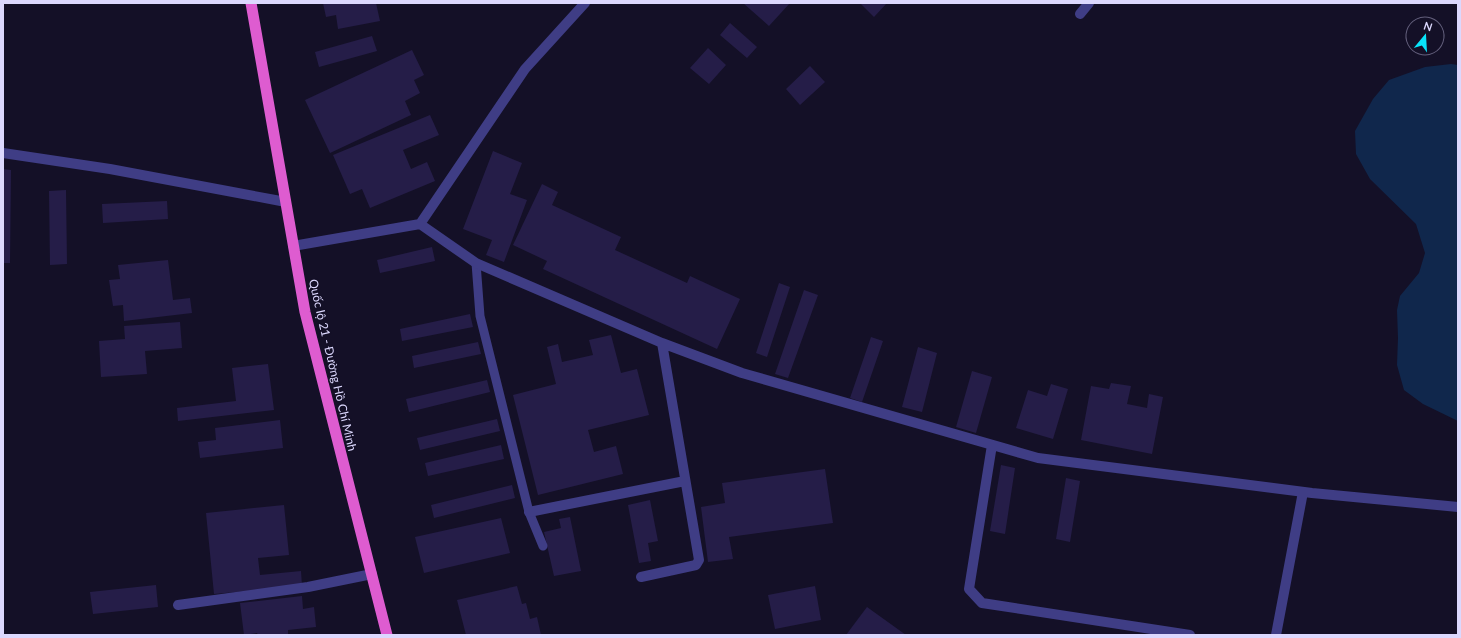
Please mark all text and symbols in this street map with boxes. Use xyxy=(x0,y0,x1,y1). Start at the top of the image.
north arrow xyxy=(1405,16,1445,56)
text: N xyxy=(1422,19,1434,34)
street label: Quốc lộ 21 - Đường Hồ Chí Minh xyxy=(306,278,360,452)

